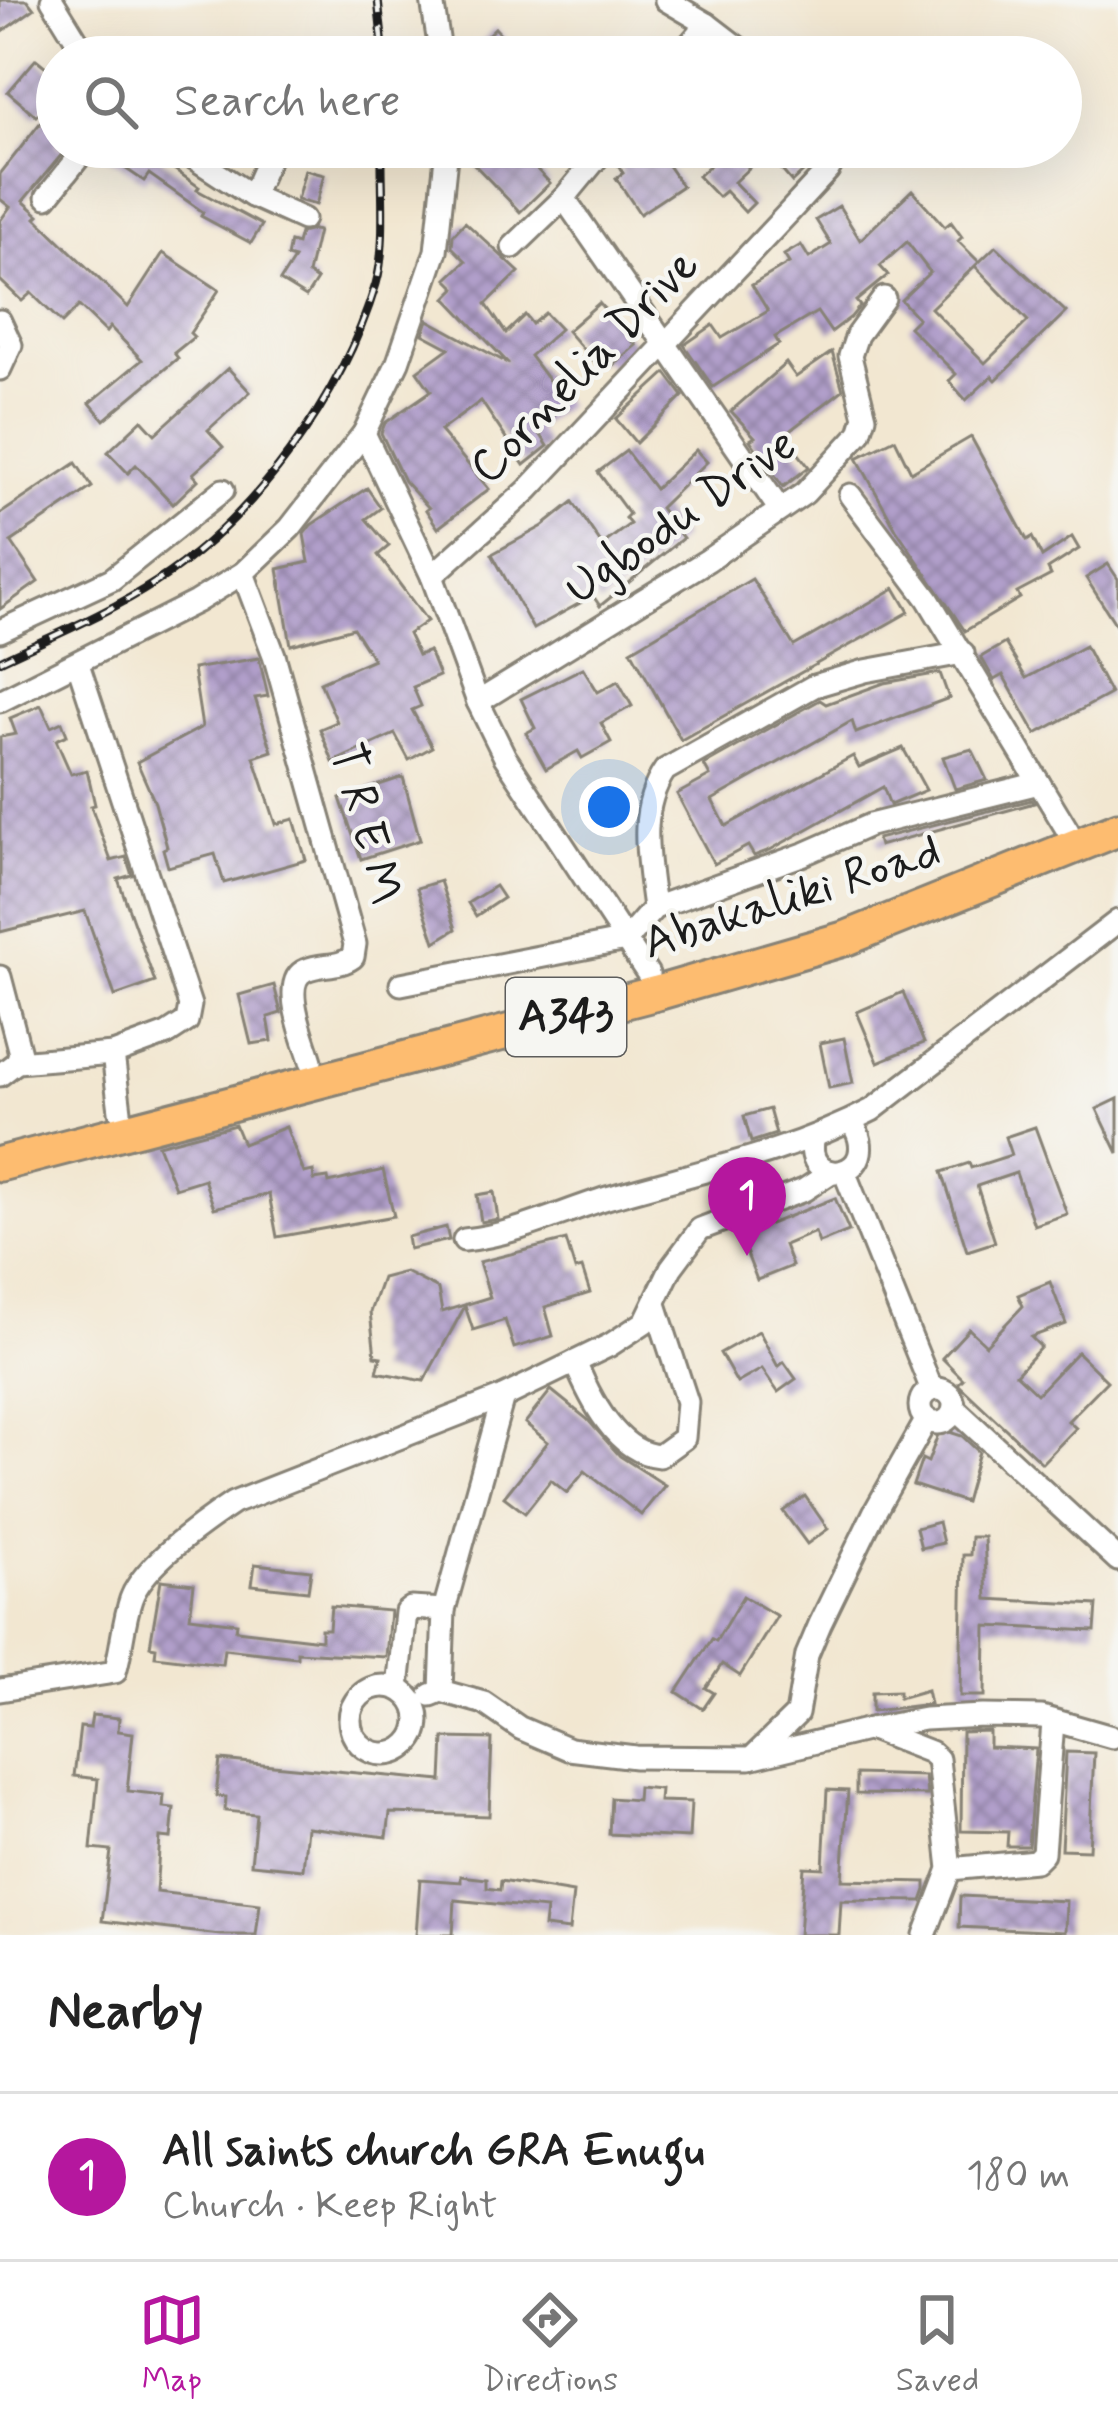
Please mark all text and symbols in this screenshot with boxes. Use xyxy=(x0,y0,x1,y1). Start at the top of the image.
search box xyxy=(36,36,1082,168)
icon: search xyxy=(78,69,144,135)
text: Search here xyxy=(174,73,401,132)
street label: Cornelia Drive xyxy=(456,235,714,499)
street label: Ugbodu Drive xyxy=(552,414,810,620)
street label: T R E M xyxy=(313,737,417,911)
your location xyxy=(579,777,639,837)
street label: Abakaliki Road xyxy=(635,820,949,976)
road number: A343 xyxy=(506,978,626,1056)
pin: 1 xyxy=(708,1157,786,1256)
text: Nearby xyxy=(48,1980,203,2046)
text: All saints church GRA Enugu xyxy=(162,2122,704,2181)
text: 1 xyxy=(78,2151,96,2202)
text: 180 m xyxy=(966,2151,1070,2202)
text: Church · Keep Right xyxy=(162,2181,497,2232)
tab: Map xyxy=(139,2287,205,2403)
tab: Directions xyxy=(482,2287,618,2403)
tab: Saved xyxy=(896,2287,979,2403)

